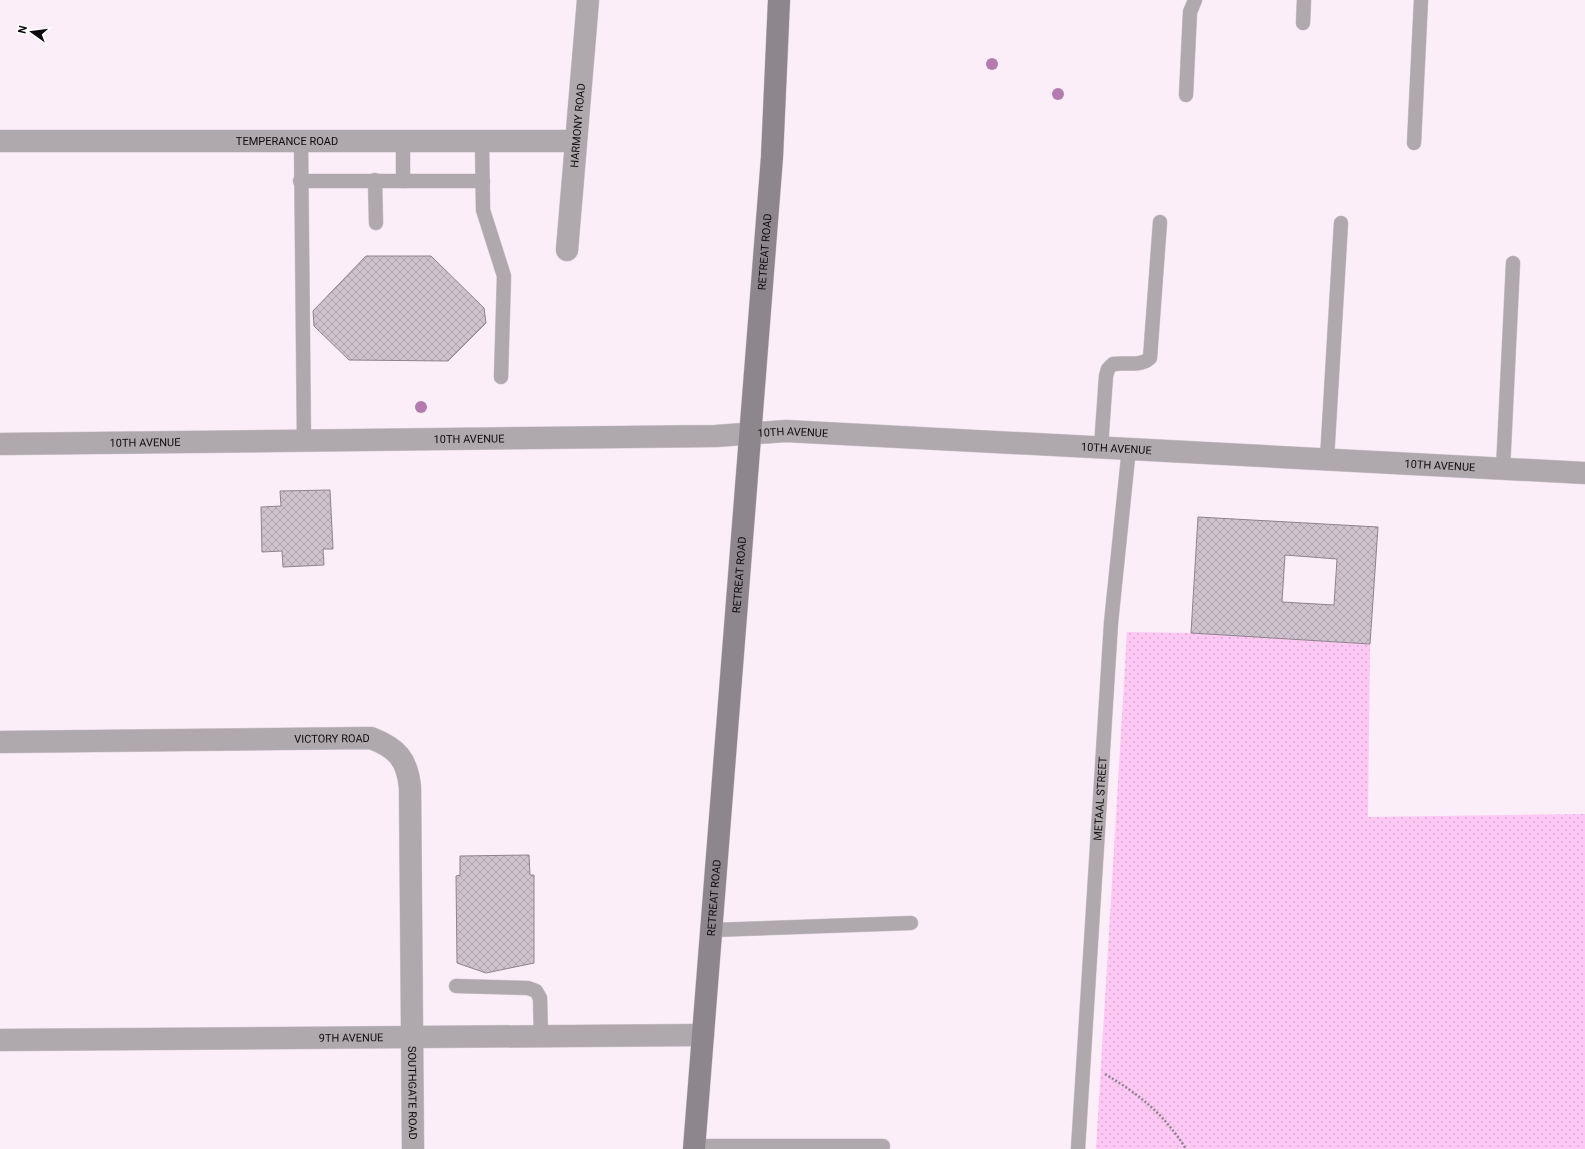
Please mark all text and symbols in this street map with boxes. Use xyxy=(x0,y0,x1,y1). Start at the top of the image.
north arrow xyxy=(12,12,52,52)
text: N xyxy=(16,24,30,35)
street label: HARMONY ROAD xyxy=(568,83,588,168)
street label: TEMPERANCE ROAD xyxy=(236,135,338,148)
street label: RETREAT ROAD xyxy=(756,213,775,291)
street label: 10TH AVENUE xyxy=(757,425,828,440)
street label: 10TH AVENUE xyxy=(433,432,504,446)
street label: 10TH AVENUE xyxy=(110,436,180,450)
street label: 10TH AVENUE xyxy=(1081,441,1152,457)
street label: 10TH AVENUE xyxy=(1404,458,1476,474)
street label: RETREAT ROAD xyxy=(730,536,749,614)
street label: VICTORY ROAD xyxy=(294,732,370,746)
street label: METAAL STREET xyxy=(1091,756,1110,841)
street label: RETREAT ROAD xyxy=(705,859,724,937)
street label: 9TH AVENUE xyxy=(319,1031,383,1045)
street label: SOUTHGATE ROAD xyxy=(405,1046,419,1140)

